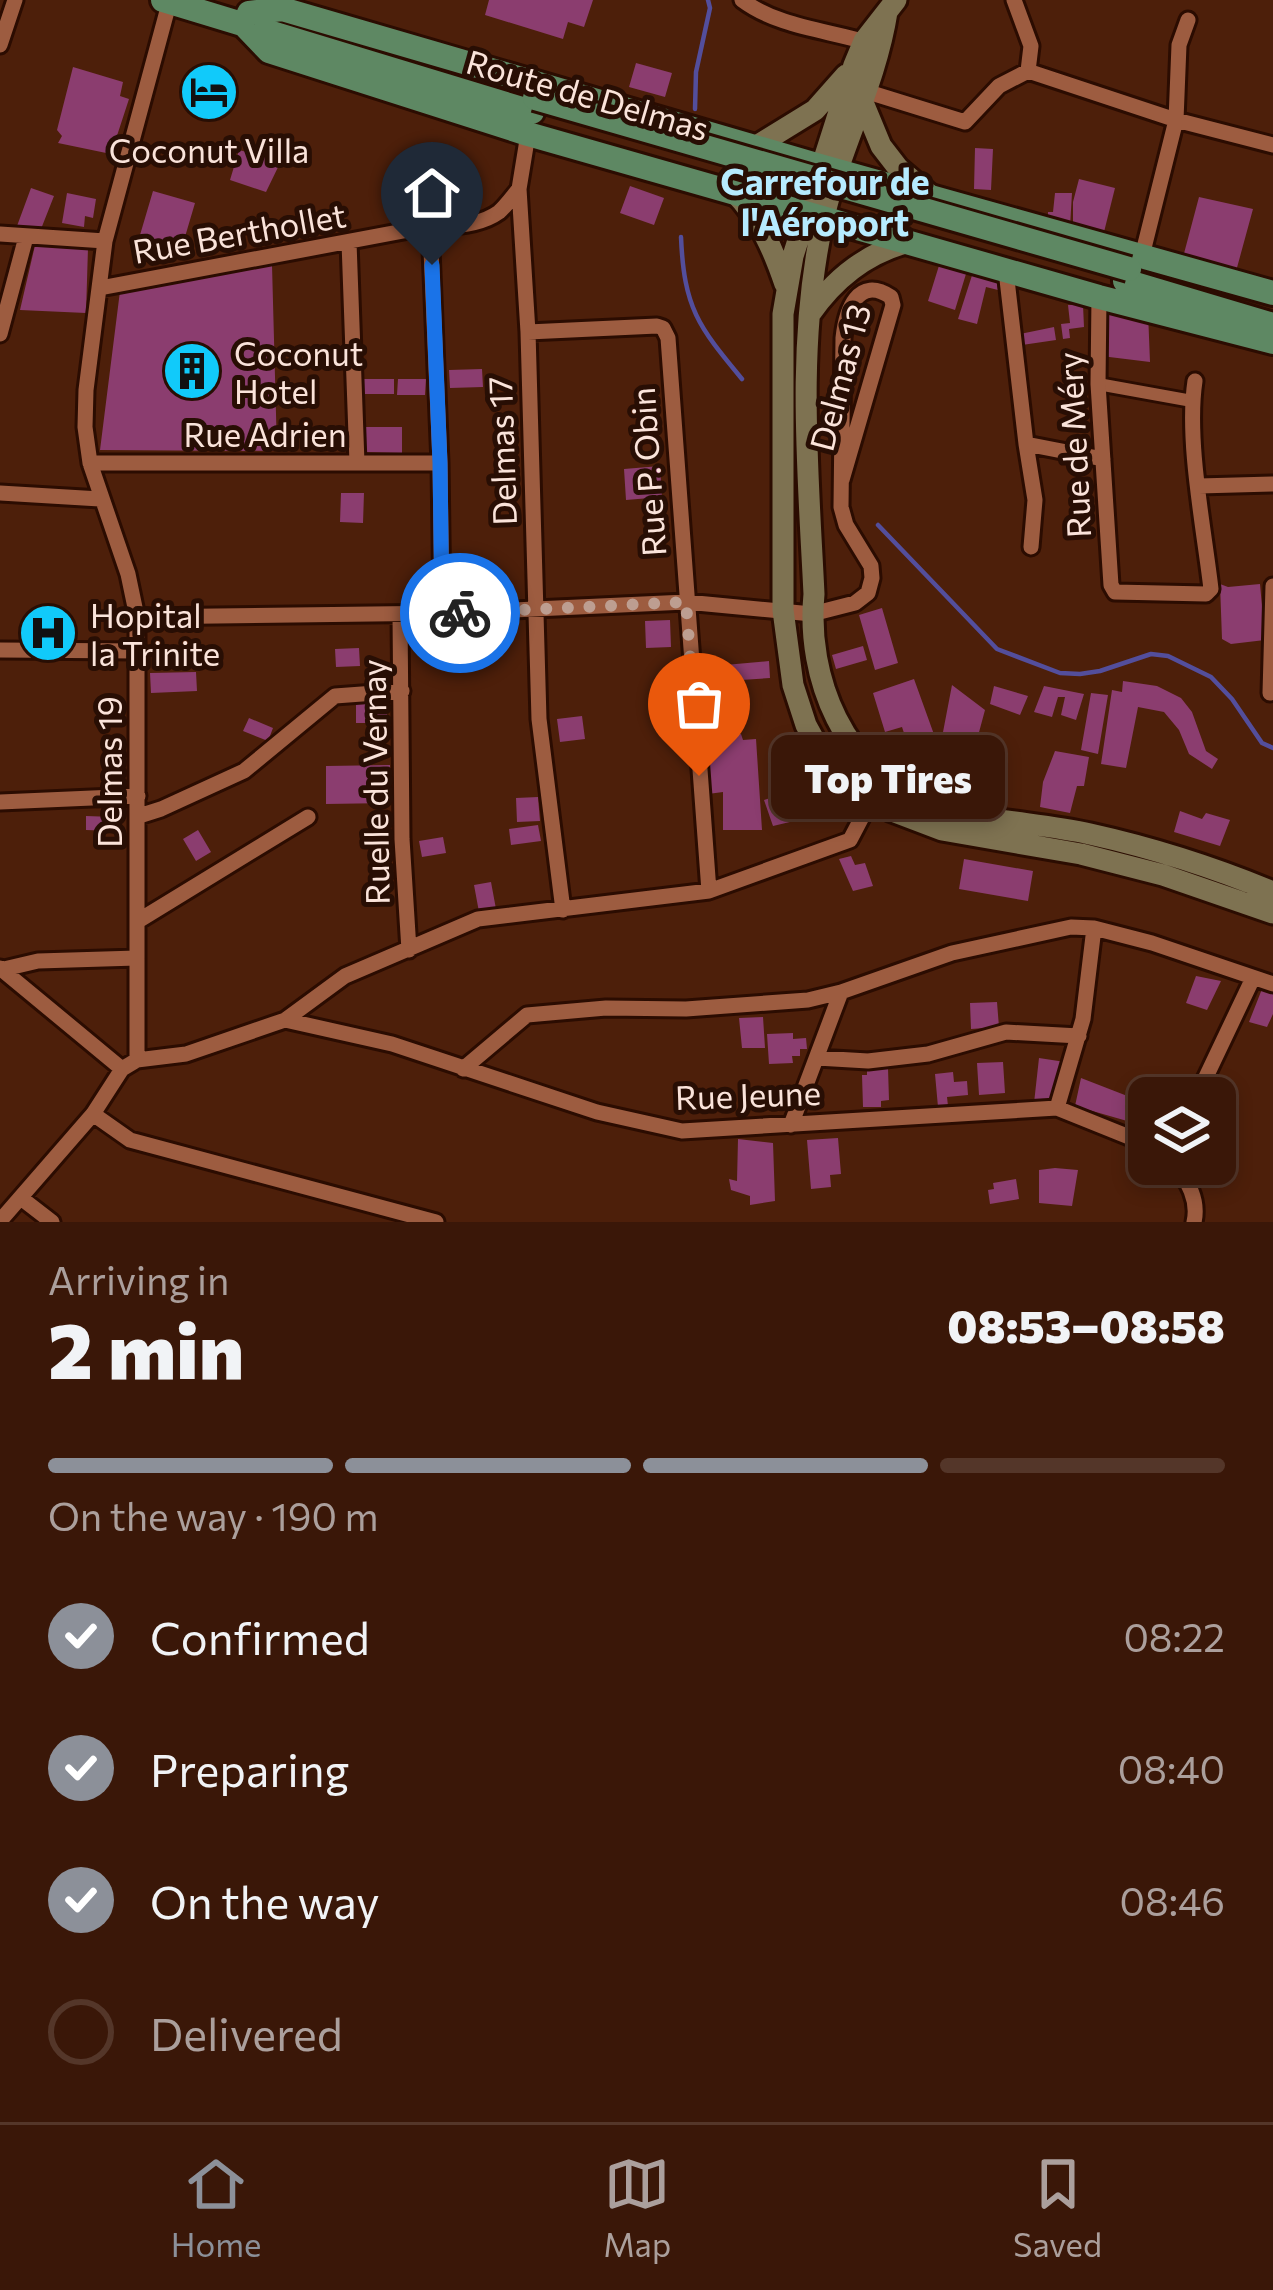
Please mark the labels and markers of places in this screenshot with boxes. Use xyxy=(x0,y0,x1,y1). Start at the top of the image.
hotel icon: Coconut Villa xyxy=(178,61,240,123)
place label: Coconut Villa xyxy=(109,129,309,170)
pin xyxy=(381,142,483,265)
place label: Coconut Hotel xyxy=(234,332,363,411)
building icon: Coconut Hotel xyxy=(161,340,223,402)
place label: Hopital la Trinite xyxy=(90,594,220,673)
hospital icon: Hopital la Trinite xyxy=(17,602,79,664)
pin xyxy=(648,653,750,776)
callout: Top Tires xyxy=(771,734,1005,818)

